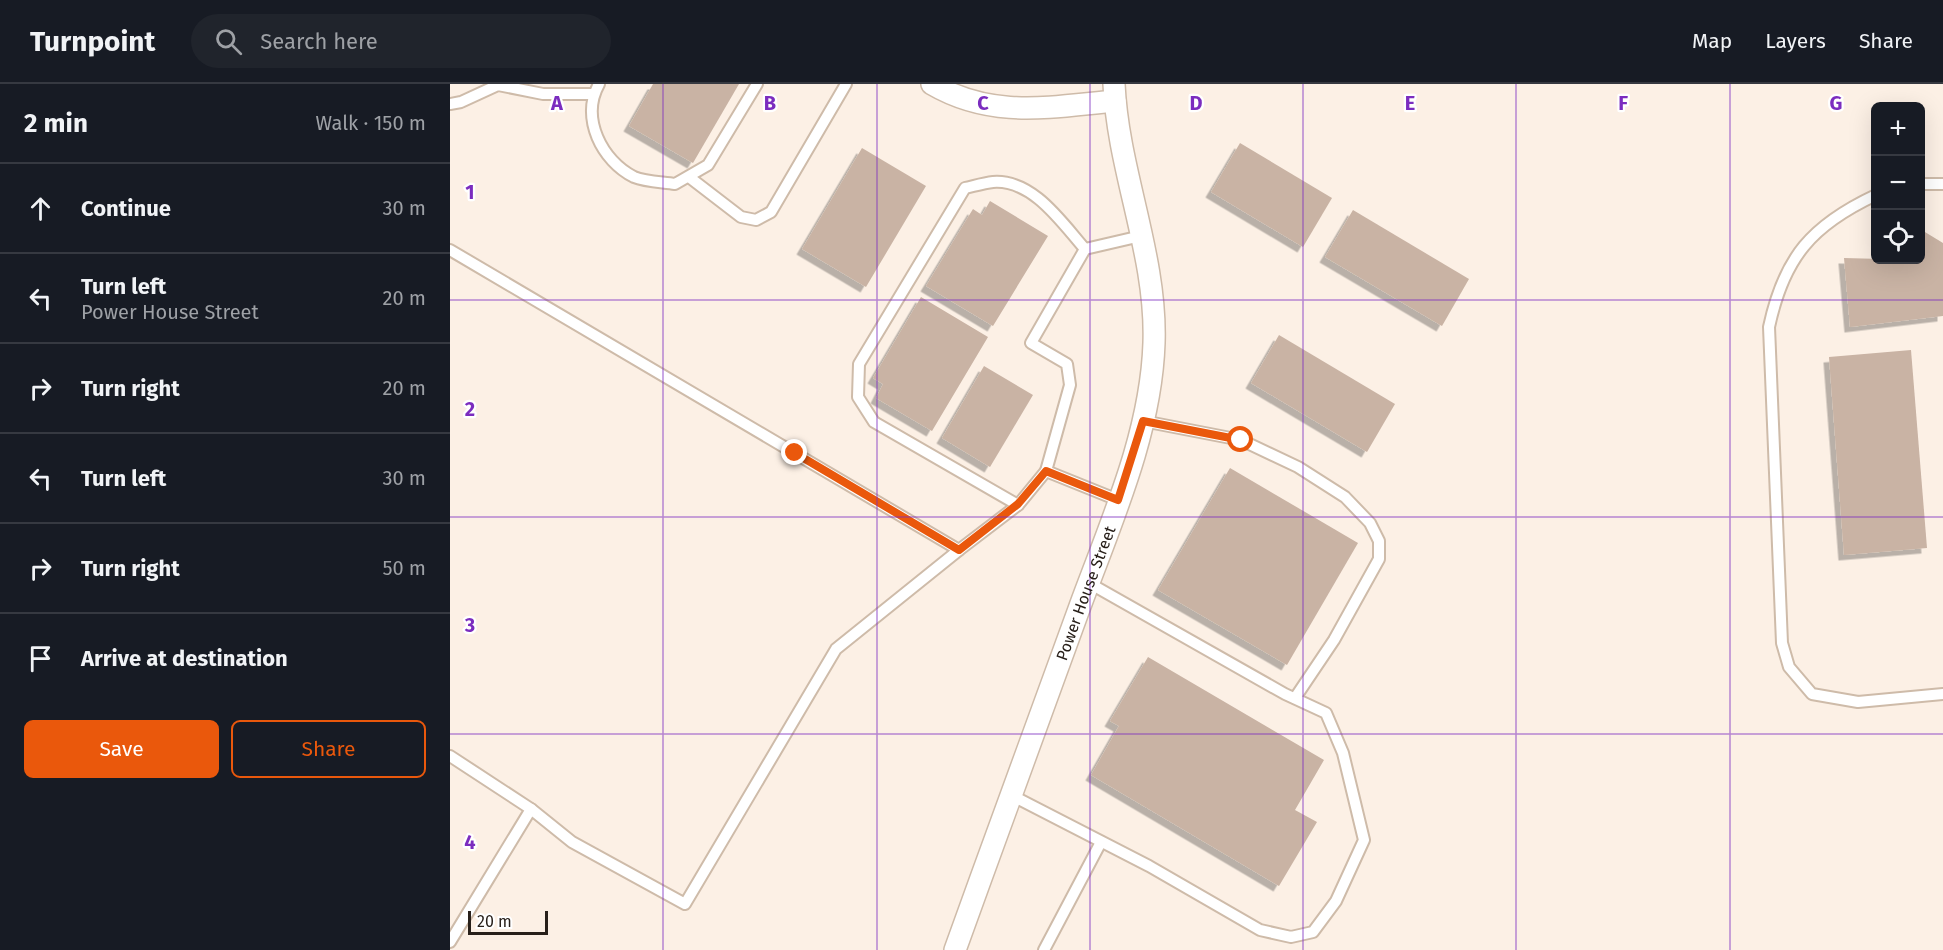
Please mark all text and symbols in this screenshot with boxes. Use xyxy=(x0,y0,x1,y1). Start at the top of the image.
search box xyxy=(191,14,611,68)
text: Turnpoint xyxy=(30,25,155,58)
icon: search xyxy=(212,25,245,58)
text: Search here xyxy=(260,28,378,55)
text: Map xyxy=(1692,28,1732,54)
text: Layers xyxy=(1765,28,1826,54)
text: Share xyxy=(1859,28,1913,54)
text: A xyxy=(550,91,564,115)
text: B xyxy=(764,91,776,115)
text: C xyxy=(977,91,989,115)
text: D xyxy=(1189,91,1203,115)
text: E xyxy=(1405,91,1415,115)
text: F xyxy=(1618,91,1628,115)
text: G xyxy=(1830,91,1842,115)
map controls xyxy=(1871,102,1925,264)
button: + xyxy=(1871,102,1925,156)
text: 2 min xyxy=(24,108,88,139)
text: Walk · 150 m xyxy=(316,111,426,135)
button: − xyxy=(1871,156,1925,210)
text: 1 xyxy=(465,180,475,204)
icon: ahead xyxy=(24,192,57,225)
text: Continue xyxy=(81,195,171,222)
text: 30 m xyxy=(382,196,426,220)
button: locate xyxy=(1871,210,1925,264)
text: Turn left xyxy=(81,273,166,300)
icon: left xyxy=(24,282,57,315)
text: 20 m xyxy=(383,286,426,310)
text: Power House Street xyxy=(81,300,259,324)
icon: right xyxy=(24,372,57,405)
text: Turn right xyxy=(81,375,180,402)
text: 20 m xyxy=(383,376,426,400)
text: 2 xyxy=(465,397,475,421)
route start xyxy=(1227,426,1253,452)
route end xyxy=(781,439,807,465)
icon: left xyxy=(24,462,57,495)
text: Turn left xyxy=(81,465,166,492)
text: 30 m xyxy=(382,466,426,490)
street label: Power House Street xyxy=(1052,523,1120,663)
icon: right xyxy=(24,552,57,585)
text: Turn right xyxy=(81,555,180,582)
text: 50 m xyxy=(382,556,426,580)
text: 3 xyxy=(464,613,475,637)
icon: arrive xyxy=(24,642,57,675)
text: Arrive at destination xyxy=(81,645,288,672)
button: Save xyxy=(24,720,219,778)
button: Share xyxy=(231,720,426,778)
text: 4 xyxy=(464,830,476,854)
scale bar xyxy=(468,908,548,936)
text: 20 m xyxy=(477,912,512,931)

